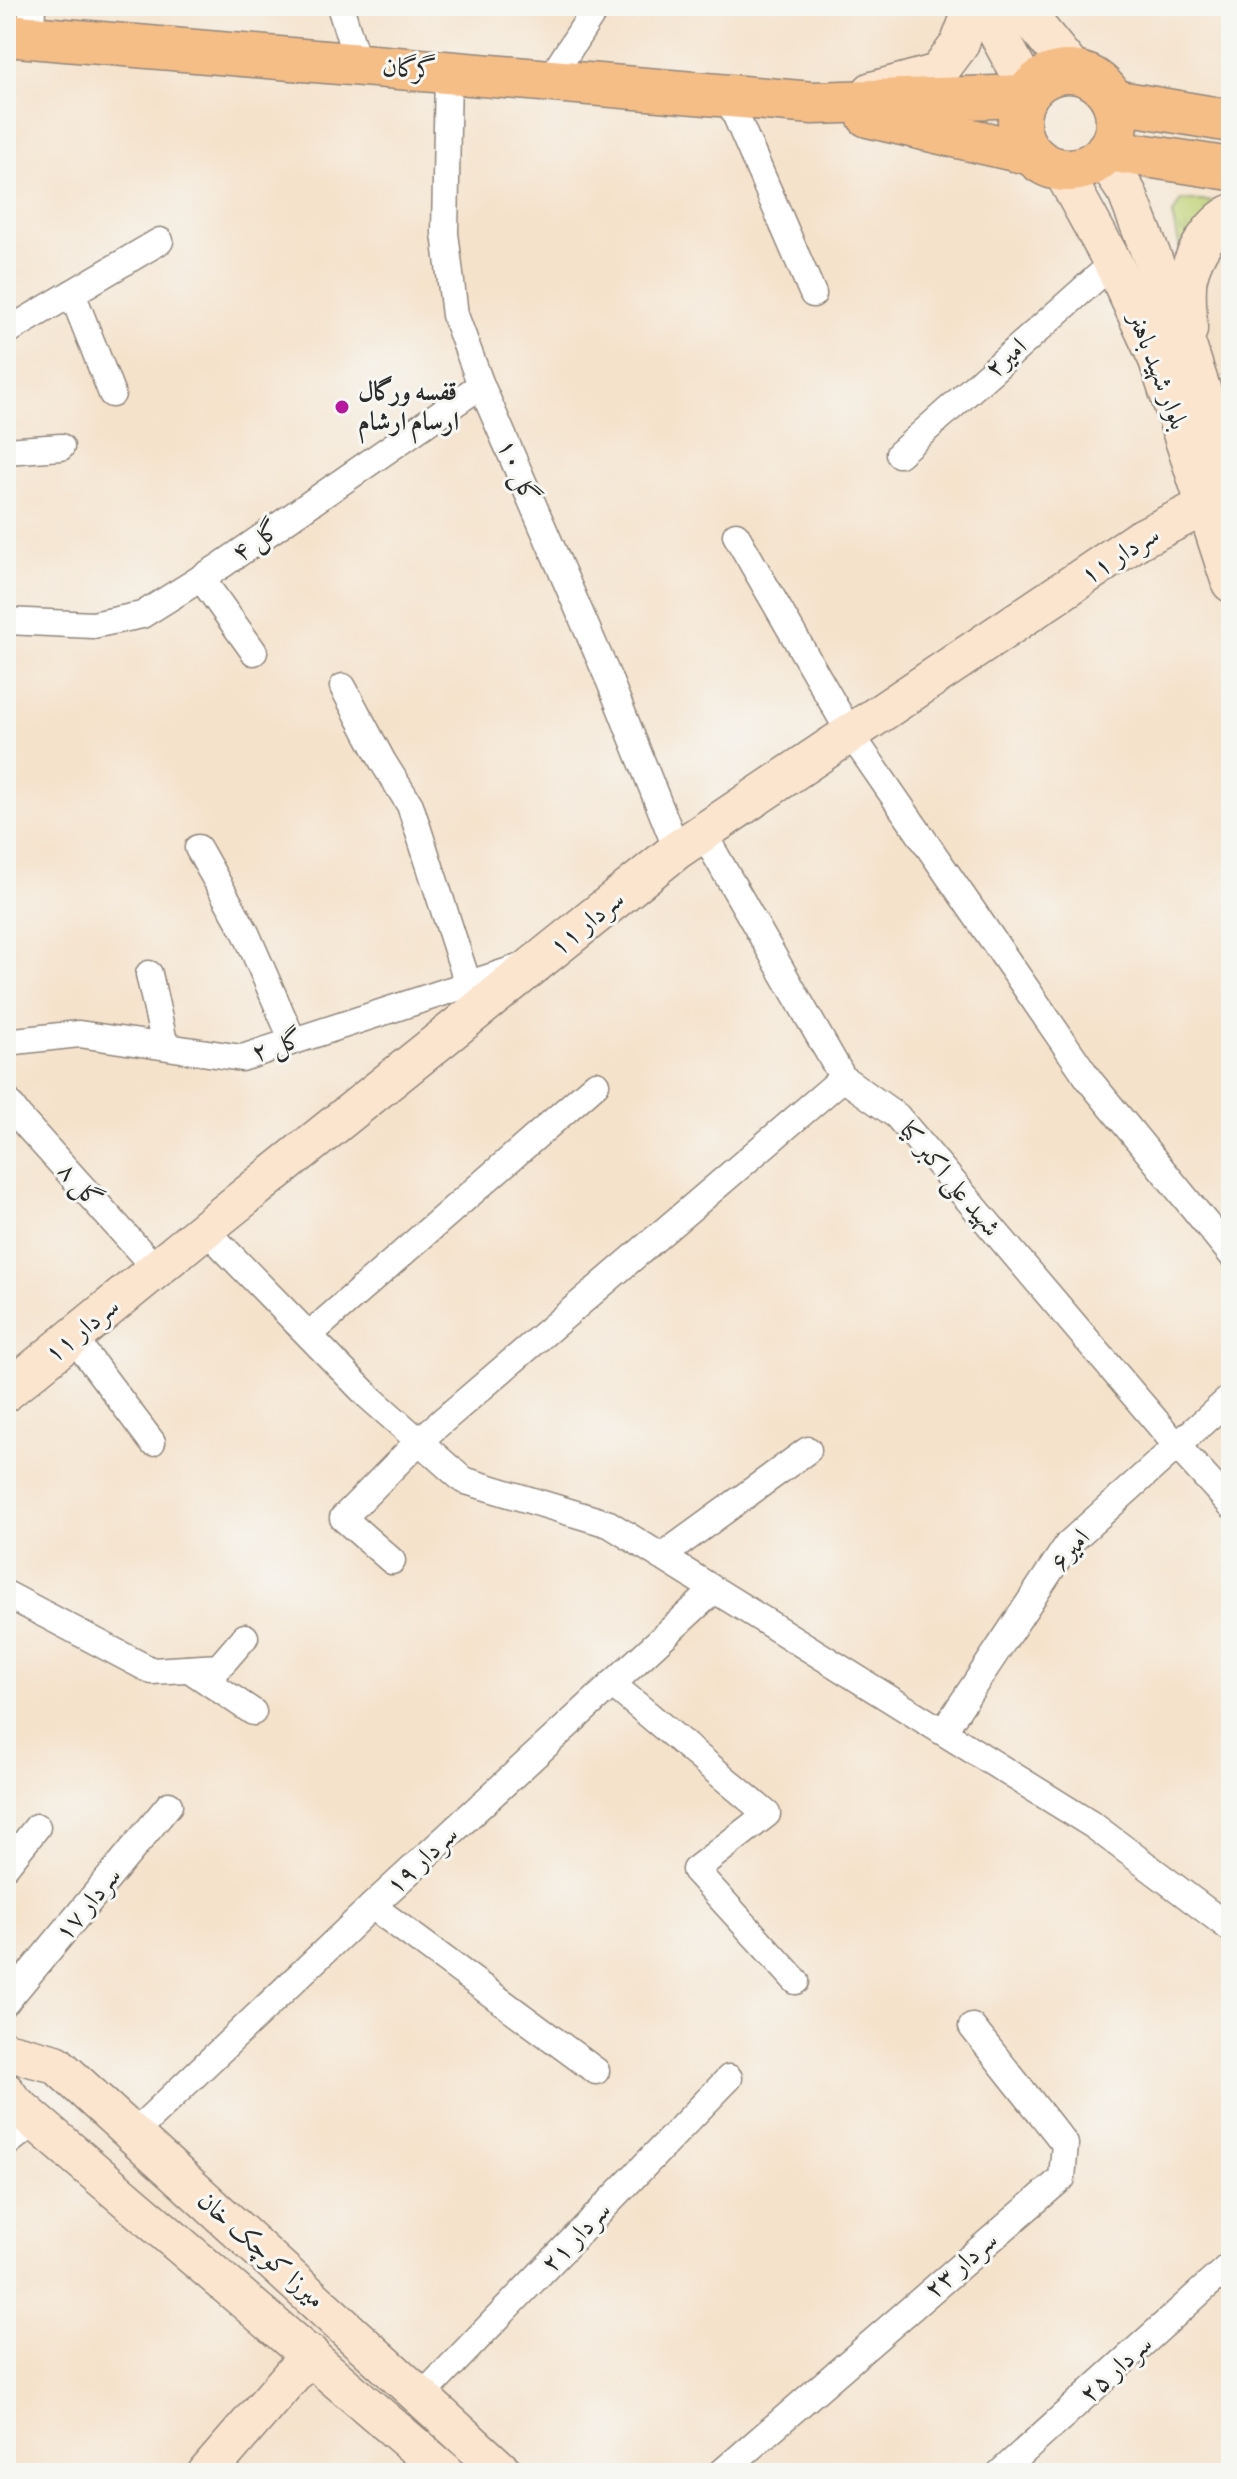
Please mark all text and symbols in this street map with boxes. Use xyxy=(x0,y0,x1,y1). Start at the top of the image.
street label: گرگان xyxy=(381,49,437,87)
street label: بلوار شهید باهنر xyxy=(1120,305,1195,434)
street label: امیر۲ xyxy=(978,331,1034,385)
place label: قفسه ورگال ارسام ارشام xyxy=(358,375,459,444)
marker: قفسه ورگال ارسام ارشام xyxy=(333,398,351,416)
street label: گل ۱۰ xyxy=(489,434,546,508)
street label: گل ۴ xyxy=(226,513,287,570)
street label: سردار ۱۱ xyxy=(1075,518,1165,592)
street label: سردار ۱۱ xyxy=(543,883,631,963)
street label: گل ۲ xyxy=(248,1023,307,1070)
street label: شهید علی اکبر کیا xyxy=(891,1115,1007,1244)
street label: گل ۸ xyxy=(50,1155,109,1216)
street label: سردار ۱۱ xyxy=(38,1290,126,1370)
street label: امیر۶ xyxy=(1043,1522,1097,1578)
street label: سردار ۱۹ xyxy=(379,1819,465,1901)
street label: سردار ۱۷ xyxy=(48,1860,128,1948)
street label: میرزا کوچک خان xyxy=(191,2184,331,2316)
street label: سردار ۲۱ xyxy=(534,2195,618,2279)
street label: سردار ۲۳ xyxy=(918,2224,1004,2306)
street label: سردار ۲۵ xyxy=(1073,2328,1159,2410)

